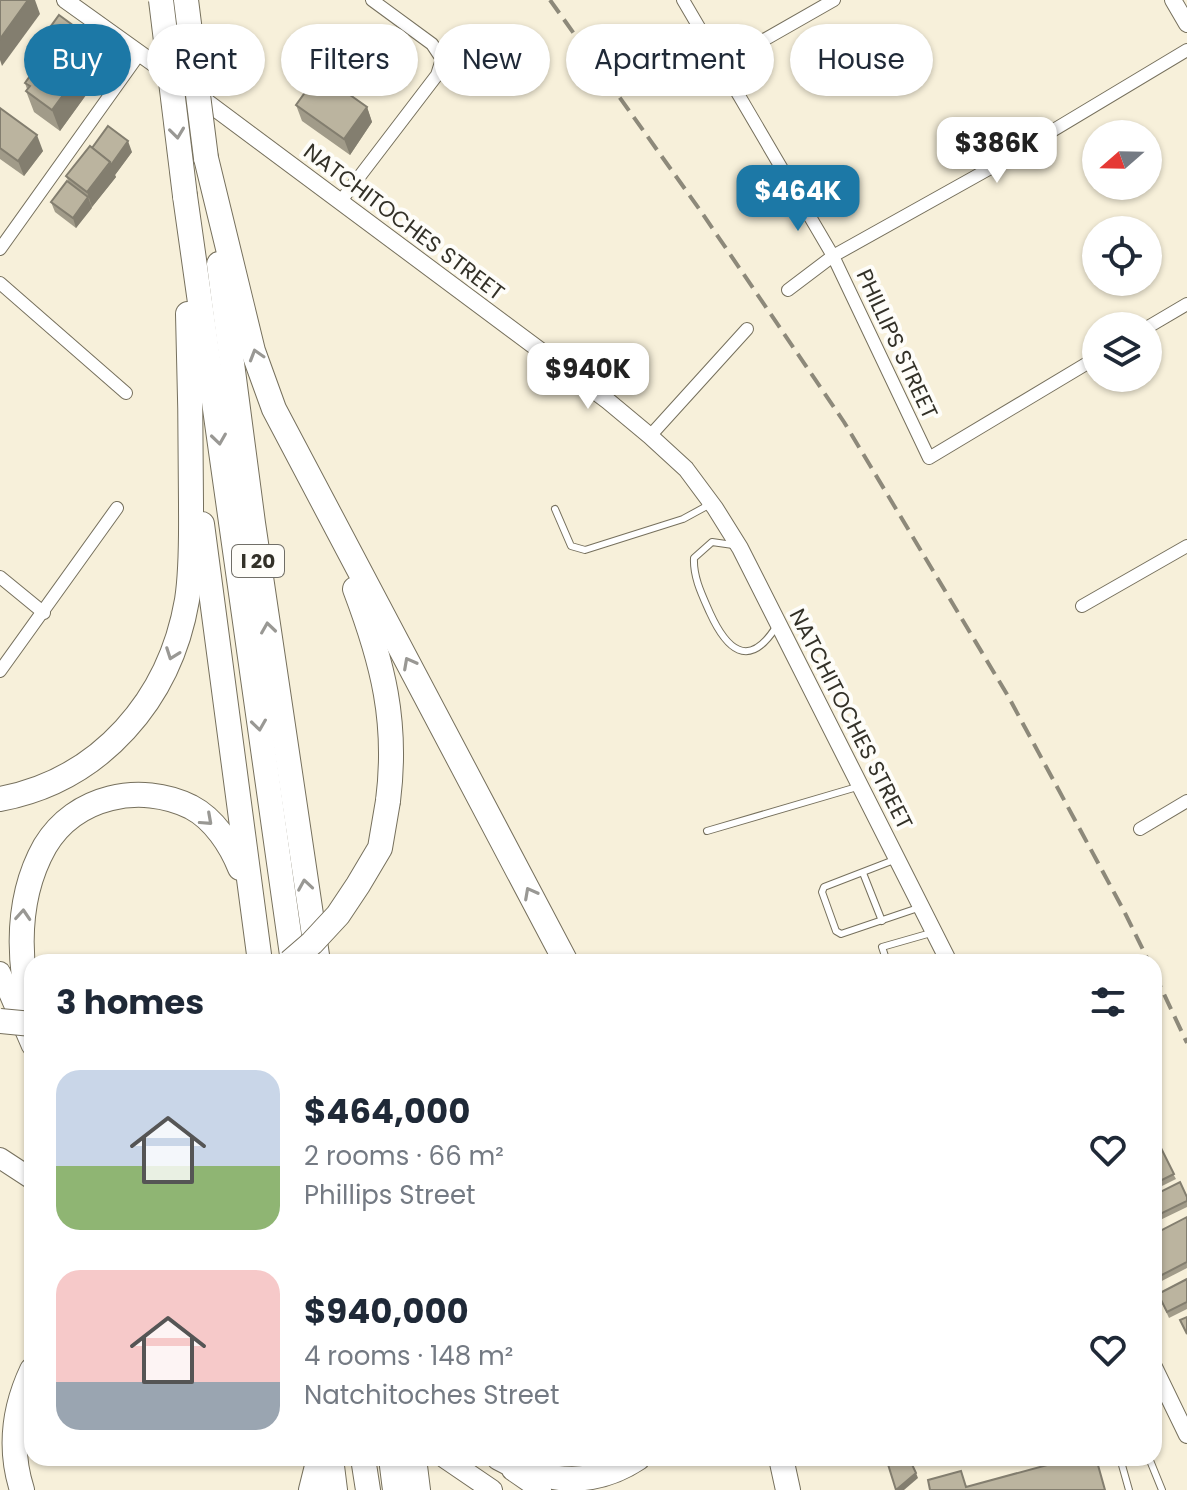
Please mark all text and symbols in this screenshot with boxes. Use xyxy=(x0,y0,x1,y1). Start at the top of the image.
chip: Buy xyxy=(24,24,131,96)
chip: Rent xyxy=(147,24,265,96)
chip: Filters xyxy=(281,24,418,96)
chip: New xyxy=(434,24,550,96)
chip: Apartment xyxy=(566,24,774,96)
chip: House xyxy=(790,24,933,96)
pin: $386K xyxy=(941,117,1053,185)
north arrow xyxy=(1082,120,1162,200)
map controls xyxy=(1082,120,1162,392)
text: $386K xyxy=(955,125,1039,161)
one-way arrow xyxy=(168,126,185,140)
street label: NATCHITOCHES STREET xyxy=(297,136,511,308)
pin: $464K xyxy=(742,165,854,233)
text: $464K xyxy=(755,173,842,209)
button: locate xyxy=(1082,216,1162,296)
street label: PHILLIPS STREET xyxy=(849,264,945,424)
button: layers xyxy=(1082,312,1162,392)
pin: $940K xyxy=(532,343,644,411)
one-way arrow xyxy=(249,349,265,363)
text: $940K xyxy=(545,351,631,387)
one-way arrow xyxy=(210,433,227,446)
road number: I 20 xyxy=(232,545,284,577)
street label: NATCHITOCHES STREET xyxy=(782,603,920,835)
one-way arrow xyxy=(260,621,277,635)
one-way arrow xyxy=(165,646,181,660)
one-way arrow xyxy=(403,656,418,671)
one-way arrow xyxy=(250,718,267,731)
one-way arrow xyxy=(197,811,212,825)
one-way arrow xyxy=(298,878,315,892)
one-way arrow xyxy=(524,887,539,901)
one-way arrow xyxy=(14,908,31,921)
text: 3 homes xyxy=(56,978,204,1026)
icon: filters xyxy=(1086,980,1130,1024)
text: $464,000 xyxy=(304,1087,470,1135)
icon: home xyxy=(120,1102,216,1198)
icon: heart xyxy=(1086,1128,1130,1172)
text: 2 rooms · 66 m² xyxy=(304,1138,504,1174)
text: Phillips Street xyxy=(304,1177,476,1213)
text: $940,000 xyxy=(304,1287,469,1335)
icon: home xyxy=(120,1302,216,1398)
icon: heart xyxy=(1086,1328,1130,1372)
text: 4 rooms · 148 m² xyxy=(304,1338,513,1374)
text: Natchitoches Street xyxy=(304,1377,559,1413)

